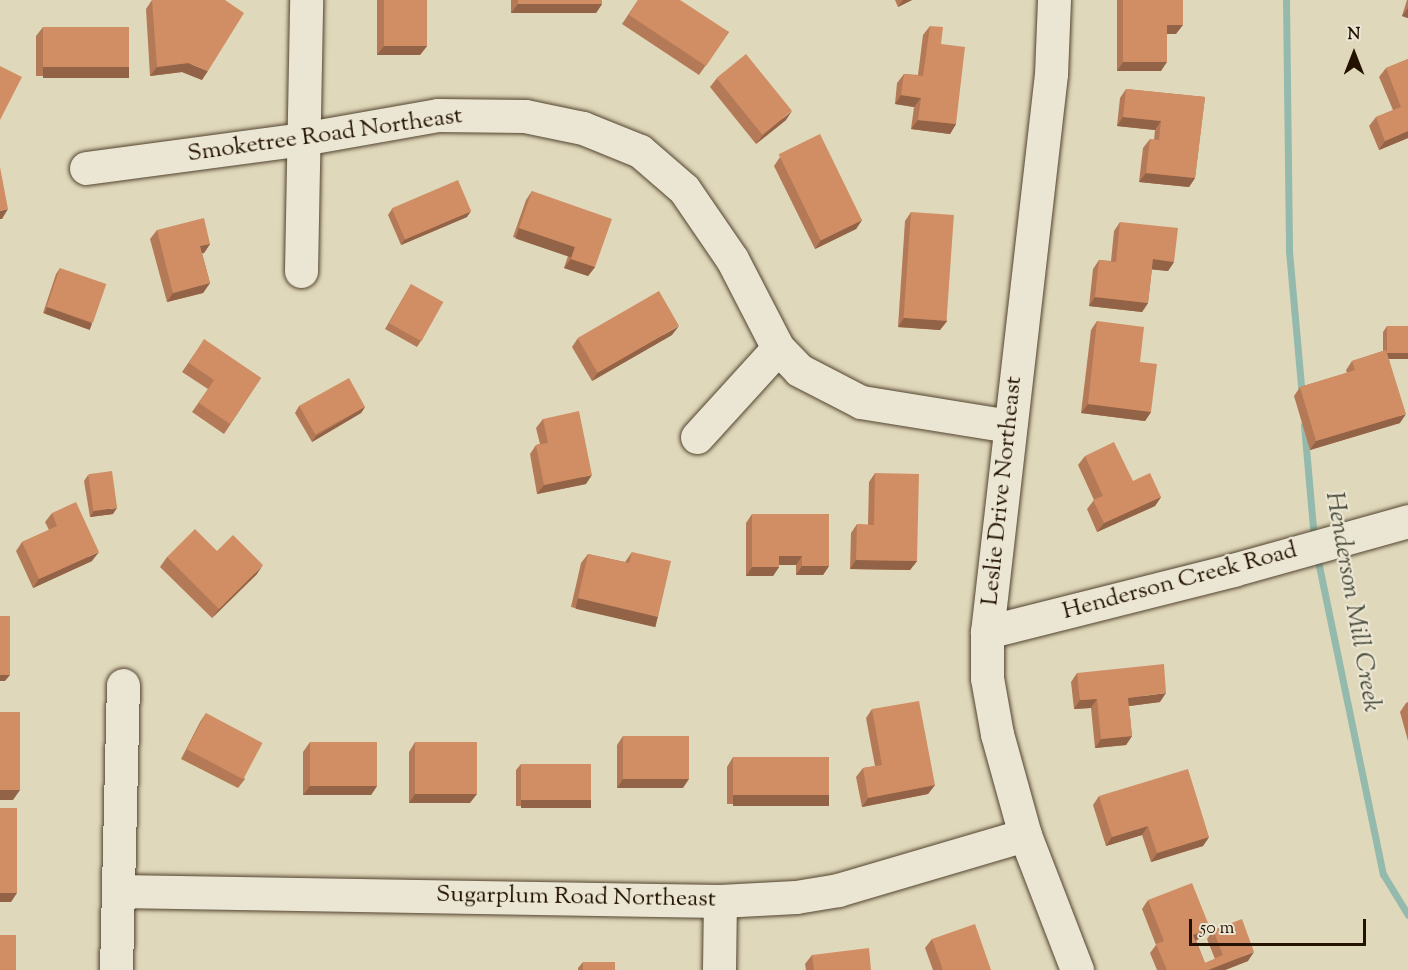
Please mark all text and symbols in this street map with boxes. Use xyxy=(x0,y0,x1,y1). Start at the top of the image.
north arrow xyxy=(1324,24,1384,84)
text: N xyxy=(1348,24,1360,47)
street label: Smoketree Road Northeast xyxy=(186,102,464,170)
street label: Leslie Drive Northeast xyxy=(977,375,1029,607)
water label: Henderson Mill Creek xyxy=(1317,489,1387,715)
street label: Henderson Creek Road xyxy=(1059,537,1301,627)
street label: Sugarplum Road Northeast xyxy=(436,881,716,915)
scale bar xyxy=(1192,907,1369,945)
text: 50 m xyxy=(1200,916,1234,942)

